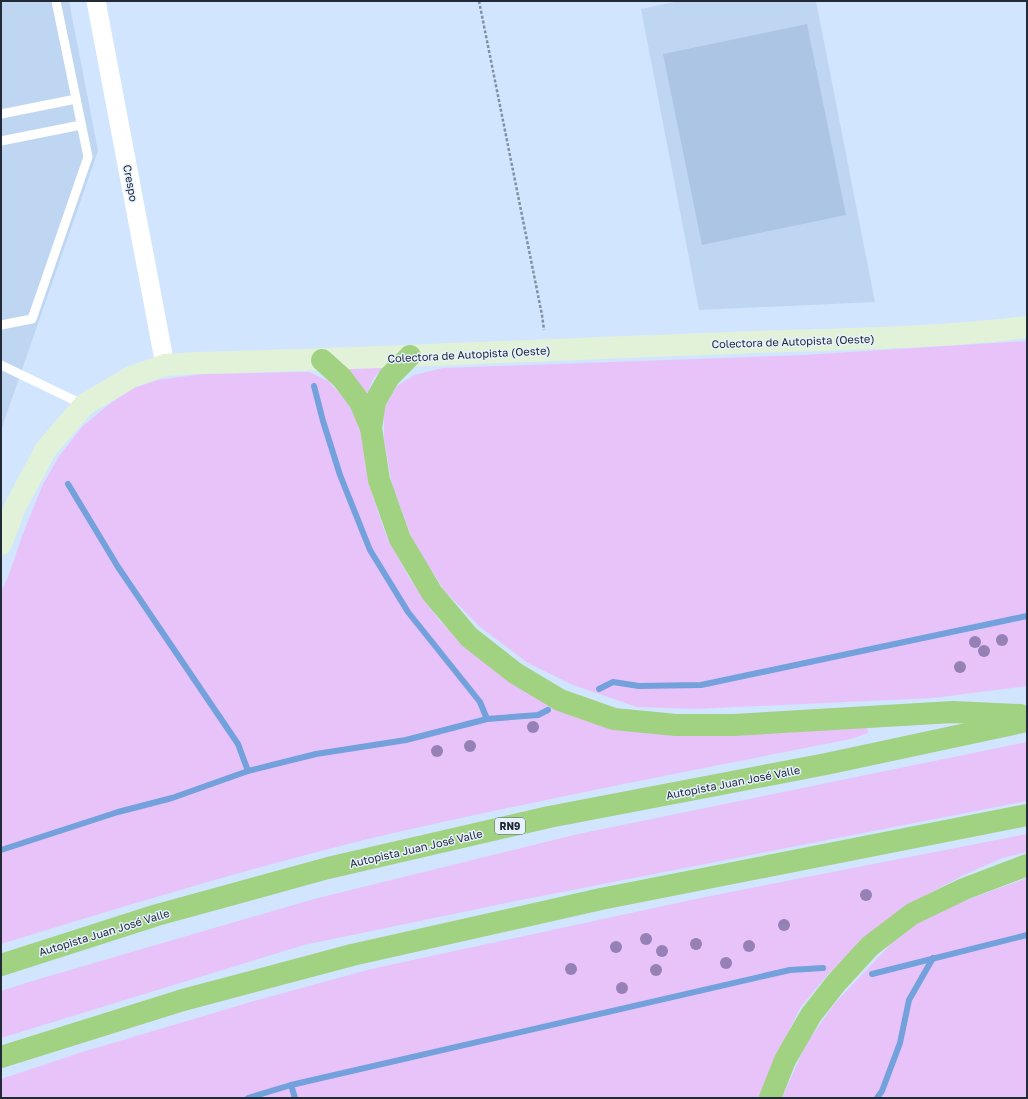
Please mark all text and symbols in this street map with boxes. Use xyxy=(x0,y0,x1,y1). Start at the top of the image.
street label: Crespo xyxy=(121,163,141,203)
street label: Colectora de Autopista (Oeste) xyxy=(711,332,875,350)
street label: Colectora de Autopista (Oeste) xyxy=(387,343,551,365)
street label: Autopista Juan José Valle xyxy=(665,763,801,801)
road number: RN9 xyxy=(495,818,525,834)
street label: Autopista Juan José Valle xyxy=(348,826,484,870)
street label: Autopista Juan José Valle xyxy=(37,906,171,958)

